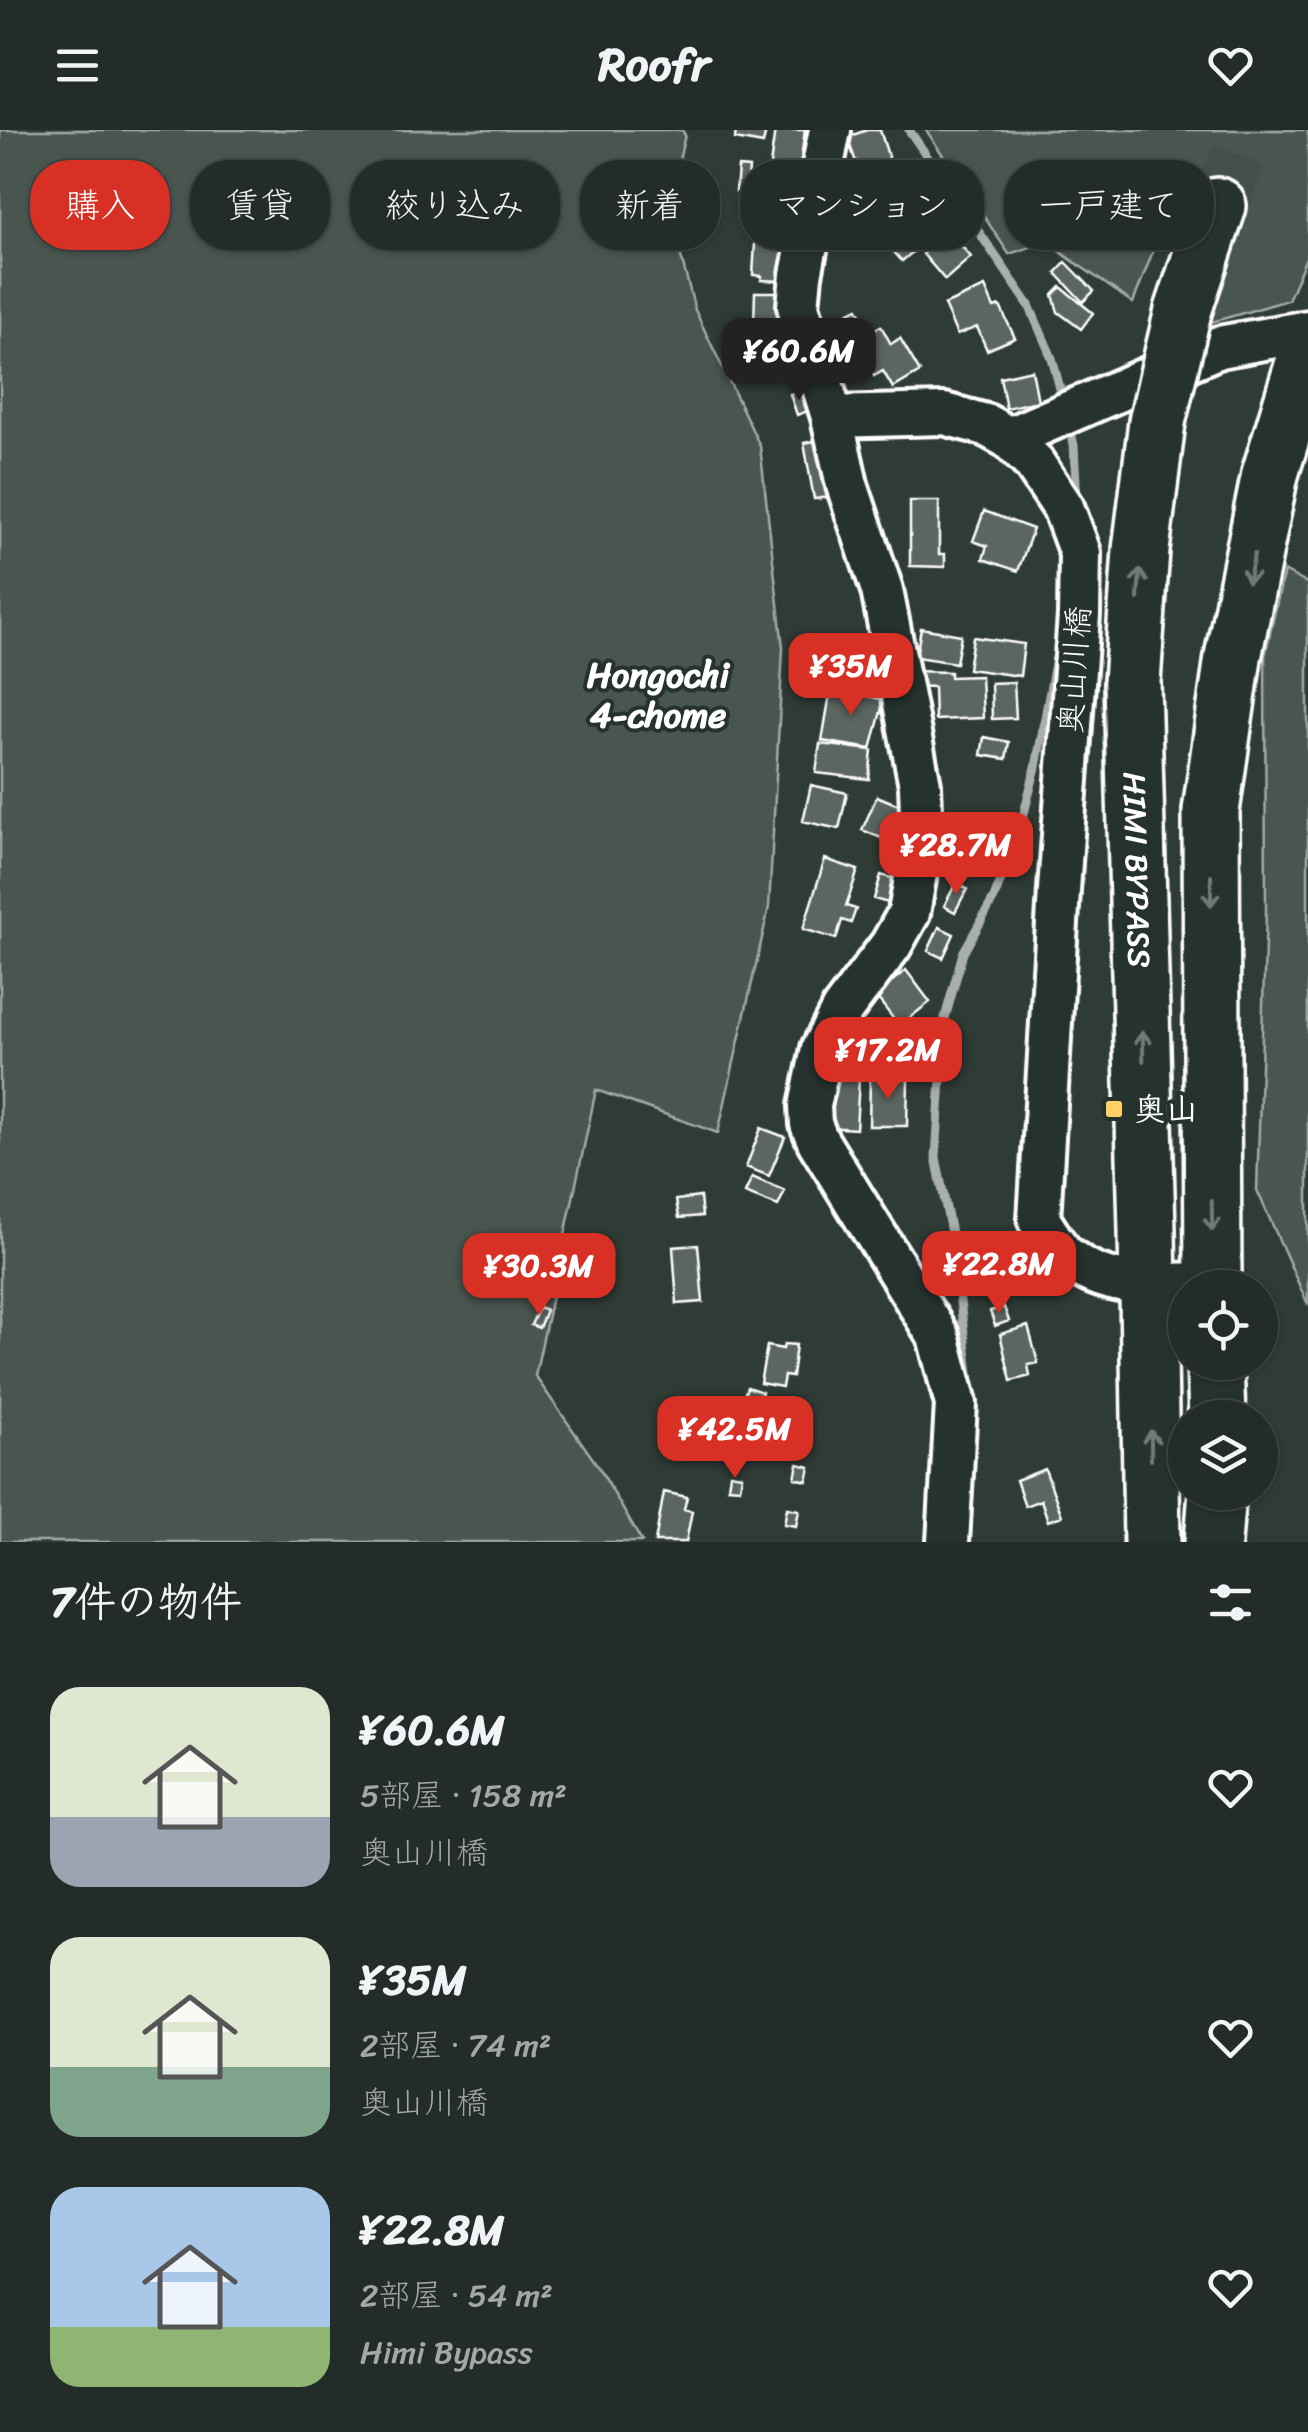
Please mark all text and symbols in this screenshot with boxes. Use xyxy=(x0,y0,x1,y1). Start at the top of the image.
text: Roofr xyxy=(598,25,710,105)
icon: menu xyxy=(50,38,105,93)
icon: heart xyxy=(1203,38,1258,93)
chip: 購入 xyxy=(30,160,170,250)
chip: 賃貸 xyxy=(190,160,330,250)
chip: 絞り込み xyxy=(350,160,560,250)
chip: 新着 xyxy=(580,160,720,250)
chip: マンション xyxy=(740,160,984,250)
chip: 一戸建て xyxy=(1004,160,1214,250)
pin: ¥60.6M xyxy=(718,318,880,403)
text: ¥60.6M xyxy=(744,322,854,379)
one-way arrow xyxy=(1240,552,1259,584)
one-way arrow xyxy=(1130,569,1149,601)
street label: 奥山川橋 xyxy=(1042,604,1107,736)
pin: ¥35M xyxy=(792,633,910,718)
text: ¥35M xyxy=(811,637,892,694)
district label: Hongochi 4-chome xyxy=(587,644,731,746)
street label: HIMI BYPASS xyxy=(1105,771,1168,969)
pin: ¥28.7M xyxy=(875,812,1037,897)
text: ¥28.7M xyxy=(901,816,1011,873)
one-way arrow xyxy=(1202,874,1220,907)
pin: ¥17.2M xyxy=(807,1017,969,1102)
text: ¥17.2M xyxy=(836,1021,940,1078)
one-way arrow xyxy=(1134,1031,1153,1063)
place label: 奥山 xyxy=(1134,1081,1198,1138)
marker: 奥山 xyxy=(1103,1098,1125,1120)
one-way arrow xyxy=(1203,1200,1222,1232)
pin: ¥22.8M xyxy=(918,1231,1080,1316)
pin: ¥30.3M xyxy=(458,1233,620,1318)
text: ¥22.8M xyxy=(944,1235,1054,1292)
text: ¥30.3M xyxy=(485,1237,593,1294)
map controls xyxy=(1168,1270,1278,1510)
button: locate xyxy=(1168,1270,1278,1380)
pin: ¥42.5M xyxy=(654,1396,816,1481)
text: ¥42.5M xyxy=(679,1400,791,1457)
button: layers xyxy=(1168,1400,1278,1510)
one-way arrow xyxy=(1142,1429,1160,1462)
text: 7件の物件 xyxy=(50,1565,242,1639)
icon: filters xyxy=(1203,1575,1258,1630)
text: ¥60.6M xyxy=(360,1693,505,1767)
icon: home xyxy=(130,1727,250,1847)
icon: heart xyxy=(1203,1760,1258,1815)
text: 5部屋 · 158 m² xyxy=(360,1767,567,1824)
text: 奥山川橋 xyxy=(360,1824,488,1881)
text: ¥35M xyxy=(360,1943,466,2017)
icon: home xyxy=(130,1977,250,2097)
icon: heart xyxy=(1203,2010,1258,2065)
text: 2部屋 · 74 m² xyxy=(360,2017,551,2074)
text: 奥山川橋 xyxy=(360,2074,488,2131)
text: ¥22.8M xyxy=(360,2193,504,2267)
icon: home xyxy=(130,2227,250,2347)
icon: heart xyxy=(1203,2260,1258,2315)
text: 2部屋 · 54 m² xyxy=(360,2267,553,2324)
text: Himi Bypass xyxy=(360,2324,533,2381)

